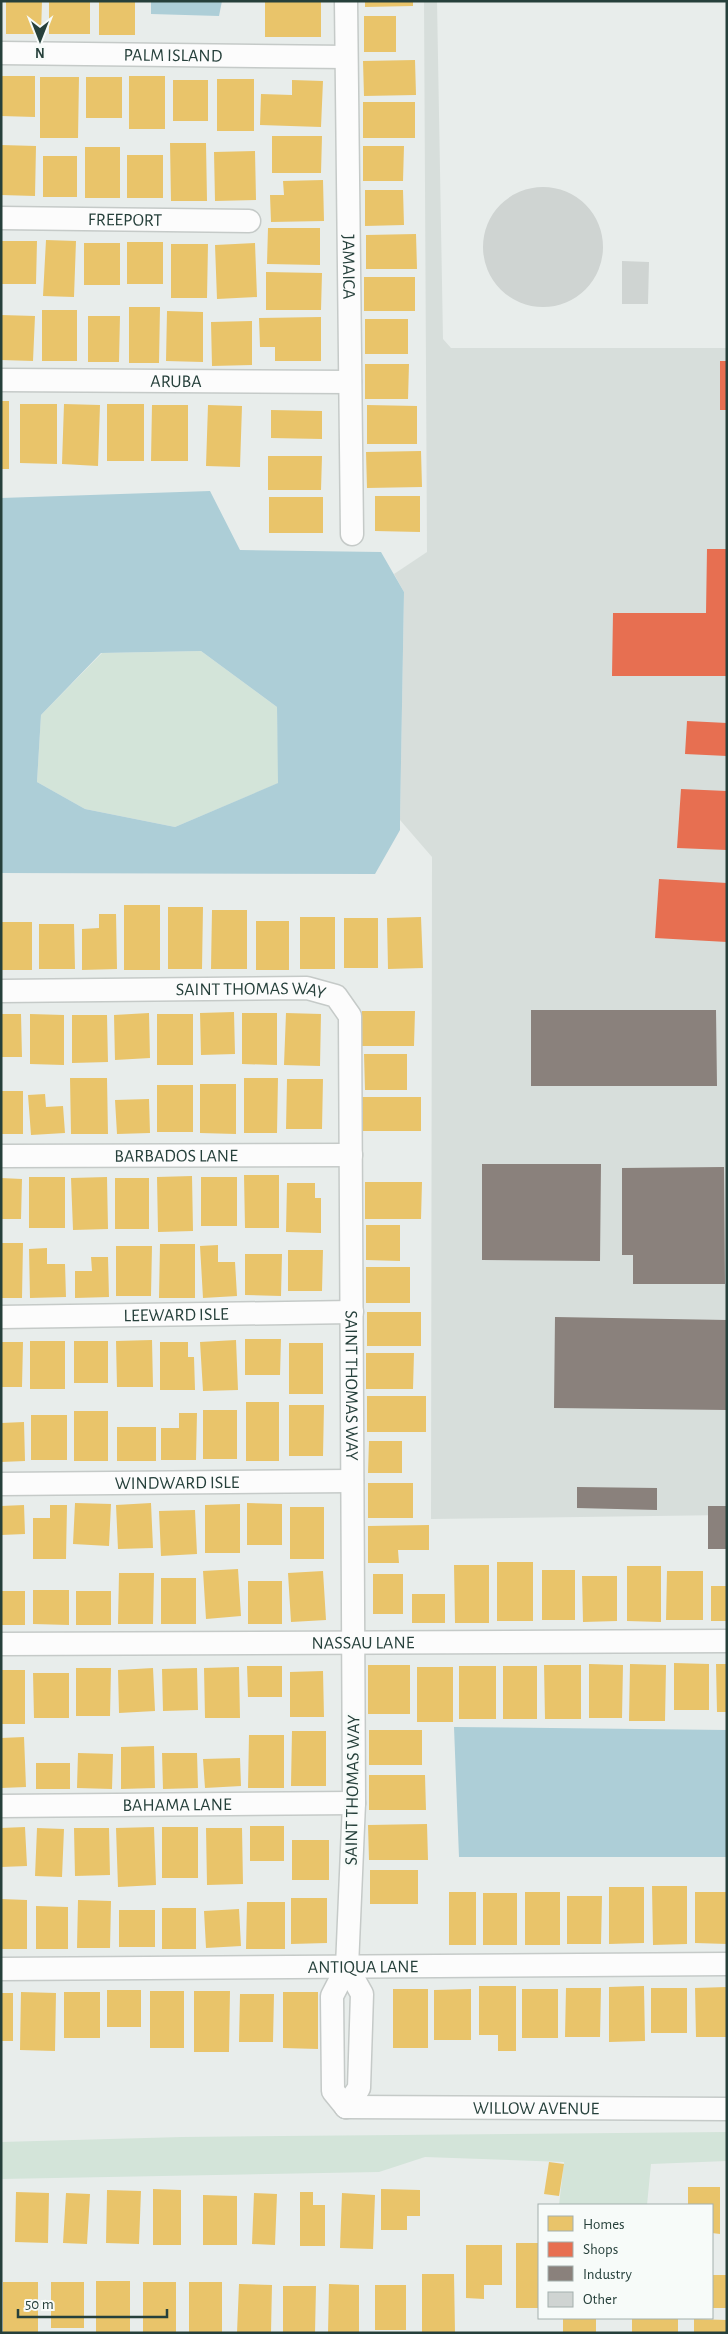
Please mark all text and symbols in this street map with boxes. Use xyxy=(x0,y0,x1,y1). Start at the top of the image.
north arrow xyxy=(15,15,65,65)
text: N xyxy=(35,45,45,59)
street label: PALM ISLAND xyxy=(124,46,222,66)
street label: FREEPORT xyxy=(88,211,162,230)
street label: JAMAICA xyxy=(339,234,357,300)
street label: ARUBA xyxy=(150,373,202,391)
street label: SAINT THOMAS WAY xyxy=(176,980,328,1003)
street label: BARBADOS LANE xyxy=(114,1147,238,1166)
street label: LEEWARD ISLE xyxy=(123,1306,229,1325)
street label: SAINT THOMAS WAY xyxy=(341,1310,360,1461)
street label: WINDWARD ISLE xyxy=(115,1474,240,1493)
street label: NASSAU LANE xyxy=(311,1634,415,1653)
street label: SAINT THOMAS WAY xyxy=(343,1714,363,1865)
street label: BAHAMA LANE xyxy=(122,1796,232,1815)
street label: ANTIQUA LANE xyxy=(308,1958,419,1977)
street label: WILLOW AVENUE xyxy=(473,2100,600,2118)
legend xyxy=(538,2204,713,2319)
text: Homes xyxy=(583,2217,625,2232)
text: Shops xyxy=(583,2242,618,2257)
text: Industry xyxy=(583,2267,632,2282)
scale bar xyxy=(18,2286,166,2318)
text: Other xyxy=(583,2292,617,2307)
text: 50 m xyxy=(25,2297,54,2312)

